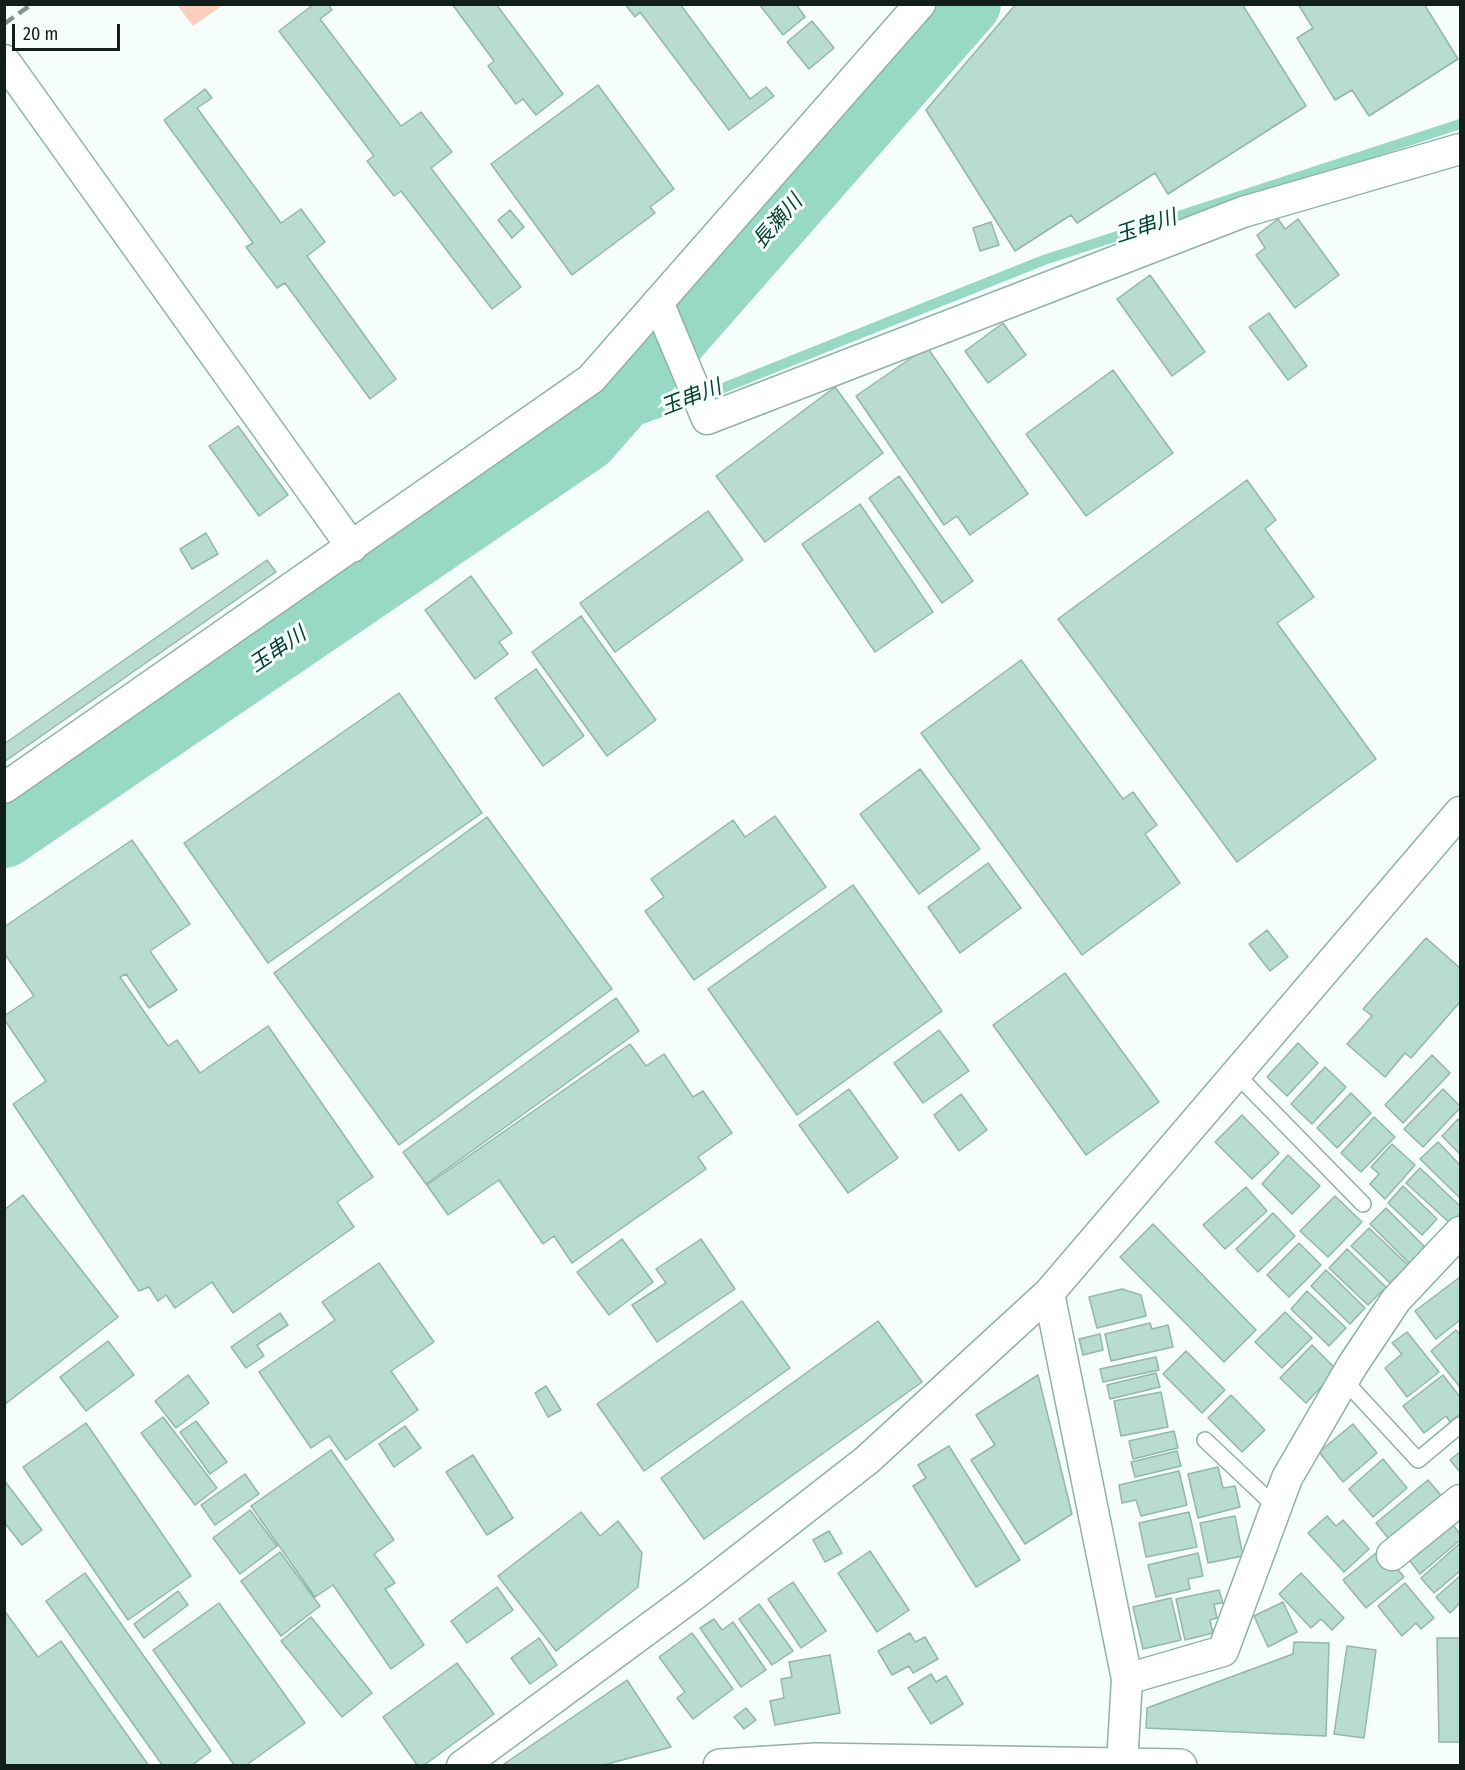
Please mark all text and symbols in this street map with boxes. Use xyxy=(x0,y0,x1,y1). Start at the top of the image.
scale bar xyxy=(15,12,123,50)
text: 20 m xyxy=(23,23,58,45)
water label: 長瀬川 xyxy=(748,190,808,254)
water label: 玉串川 xyxy=(1112,205,1180,249)
water label: 玉串川 xyxy=(657,375,725,421)
water label: 玉串川 xyxy=(245,622,311,678)

